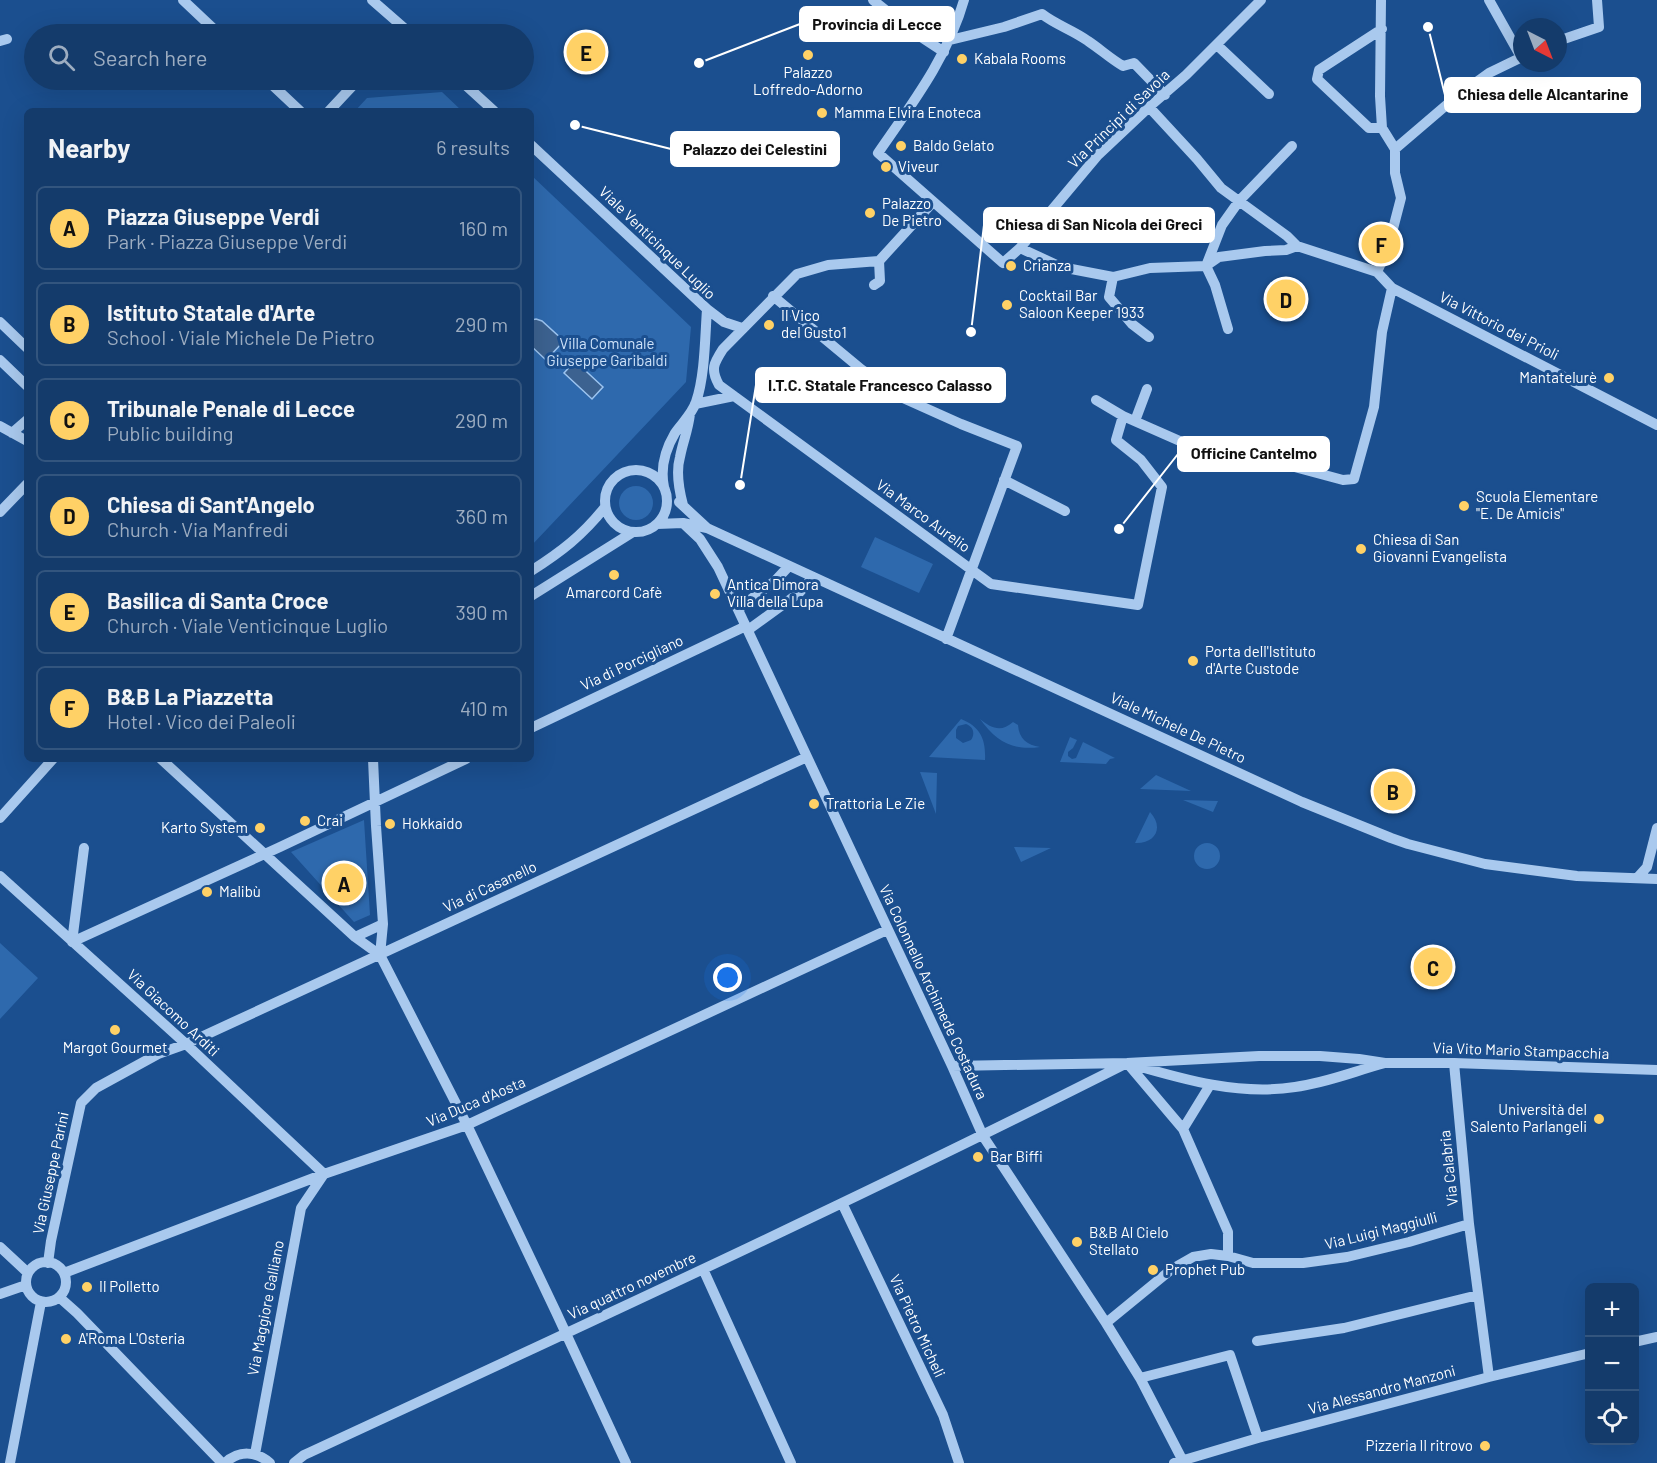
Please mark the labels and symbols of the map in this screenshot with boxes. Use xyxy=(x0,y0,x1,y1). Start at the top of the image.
callout: Provincia di Lecce xyxy=(800,7,954,41)
text: Provincia di Lecce xyxy=(812,14,942,33)
north arrow xyxy=(1513,18,1567,72)
pin: E xyxy=(566,29,606,74)
marker: Palazzo Loffredo-Adorno xyxy=(801,48,815,62)
place label: Kabala Rooms xyxy=(974,49,1066,67)
marker: Kabala Rooms xyxy=(955,52,969,66)
place label: Palazzo Loffredo-Adorno xyxy=(753,63,863,98)
street label: Via Principi di Savoia xyxy=(1064,65,1173,171)
callout: Chiesa delle Alcantarine xyxy=(1445,78,1640,112)
text: Chiesa delle Alcantarine xyxy=(1457,84,1629,103)
place label: Mamma Elvira Enoteca xyxy=(834,103,981,121)
marker: Mamma Elvira Enoteca xyxy=(815,106,829,120)
callout: Palazzo dei Celestini xyxy=(671,132,839,166)
place label: Baldo Gelato xyxy=(913,136,994,154)
text: Palazzo dei Celestini xyxy=(683,139,827,158)
marker: Baldo Gelato xyxy=(894,139,908,153)
place label: Viveur xyxy=(898,157,940,175)
marker: Viveur xyxy=(879,160,893,174)
street label: Viale Venticinque Luglio xyxy=(596,182,720,303)
place label: Palazzo De Pietro xyxy=(882,194,942,229)
marker: Palazzo De Pietro xyxy=(863,206,877,220)
callout: Chiesa di San Nicola dei Greci xyxy=(984,208,1214,242)
text: Chiesa di San Nicola dei Greci xyxy=(996,214,1202,233)
pin: F xyxy=(1362,222,1400,266)
place label: Crianza xyxy=(1023,256,1071,274)
marker: Crianza xyxy=(1004,259,1018,273)
pin: D xyxy=(1266,276,1306,322)
place label: Cocktail Bar Saloon Keeper 1933 xyxy=(1019,286,1144,321)
street label: Via Vittorio dei Prioli xyxy=(1437,287,1562,363)
marker: Cocktail Bar Saloon Keeper 1933 xyxy=(1000,298,1014,312)
place label: Il Vico del Gusto1 xyxy=(781,306,847,341)
marker: Il Vico del Gusto1 xyxy=(762,318,776,332)
park label: Villa Comunale Giuseppe Garibaldi xyxy=(546,334,668,369)
callout: I.T.C. Statale Francesco Calasso xyxy=(756,368,1005,402)
place label: Mantatelurè xyxy=(1519,368,1597,386)
marker: Mantatelurè xyxy=(1602,371,1616,385)
text: I.T.C. Statale Francesco Calasso xyxy=(768,375,992,394)
callout: Officine Cantelmo xyxy=(1178,437,1329,471)
text: Officine Cantelmo xyxy=(1191,443,1317,462)
street label: Via Marco Aurelio xyxy=(873,475,974,555)
place label: Scuola Elementare "E. De Amicis" xyxy=(1476,487,1598,522)
marker: Scuola Elementare "E. De Amicis" xyxy=(1457,499,1471,513)
place label: Chiesa di San Giovanni Evangelista xyxy=(1373,530,1507,565)
marker: Chiesa di San Giovanni Evangelista xyxy=(1354,542,1368,556)
marker: Amarcord Cafè xyxy=(607,568,621,582)
place label: Antica Dimora Villa della Lupa xyxy=(727,575,823,610)
place label: Amarcord Cafè xyxy=(566,583,662,601)
marker: Antica Dimora Villa della Lupa xyxy=(708,587,722,601)
street label: Via di Porcigliano xyxy=(577,630,686,694)
place label: Porta dell'Istituto d'Arte Custode xyxy=(1205,642,1316,677)
marker: Porta dell'Istituto d'Arte Custode xyxy=(1186,654,1200,668)
street label: Viale Michele De Pietro xyxy=(1108,688,1249,766)
pin: B xyxy=(1374,768,1412,814)
place label: Trattoria Le Zie xyxy=(826,794,925,812)
marker: Trattoria Le Zie xyxy=(807,797,821,811)
place label: Crai xyxy=(317,811,343,829)
marker: Crai xyxy=(298,814,312,828)
place label: Hokkaido xyxy=(402,814,463,832)
marker: Hokkaido xyxy=(383,817,397,831)
place label: Karto System xyxy=(161,818,248,836)
marker: Karto System xyxy=(253,821,267,835)
street label: Via di Casanello xyxy=(440,857,539,916)
pin: A xyxy=(324,860,364,906)
street label: Via Colonnello Archimede Costadura xyxy=(876,881,992,1102)
place label: Malibù xyxy=(219,882,261,900)
marker: Malibù xyxy=(200,885,214,899)
pin: C xyxy=(1414,944,1452,990)
your location xyxy=(713,963,742,992)
street label: Via Giacomo Arditi xyxy=(124,965,223,1060)
marker: Margot Gourmet xyxy=(108,1023,122,1037)
place label: Margot Gourmet xyxy=(63,1038,167,1056)
street label: Via Vito Mario Stampacchia xyxy=(1432,1038,1610,1062)
street label: Via Duca d'Aosta xyxy=(424,1072,528,1130)
place label: Università del Salento Parlangeli xyxy=(1470,1100,1587,1135)
street label: Via Giuseppe Parini xyxy=(28,1110,72,1236)
marker: Università del Salento Parlangeli xyxy=(1592,1112,1606,1126)
street label: Via Calabria xyxy=(1435,1129,1461,1207)
place label: Bar Biffi xyxy=(990,1147,1043,1165)
marker: Bar Biffi xyxy=(971,1150,985,1164)
street label: Via Luigi Maggiulli xyxy=(1323,1207,1439,1253)
place label: B&B Al Cielo Stellato xyxy=(1089,1223,1169,1258)
marker: B&B Al Cielo Stellato xyxy=(1070,1235,1084,1249)
street label: Via Maggiore Galliano xyxy=(243,1239,287,1377)
street label: Via quattro novembre xyxy=(565,1247,699,1323)
place label: Prophet Pub xyxy=(1165,1260,1245,1278)
marker: Prophet Pub xyxy=(1146,1263,1160,1277)
street label: Via Pietro Micheli xyxy=(886,1271,950,1380)
place label: Il Polletto xyxy=(99,1277,160,1295)
marker: Il Polletto xyxy=(80,1280,94,1294)
place label: A'Roma L'Osteria xyxy=(78,1329,185,1347)
marker: A'Roma L'Osteria xyxy=(59,1332,73,1346)
street label: Via Alessandro Manzoni xyxy=(1306,1361,1457,1417)
place label: Pizzeria Il ritrovo xyxy=(1366,1436,1473,1454)
marker: Pizzeria Il ritrovo xyxy=(1478,1439,1492,1453)

